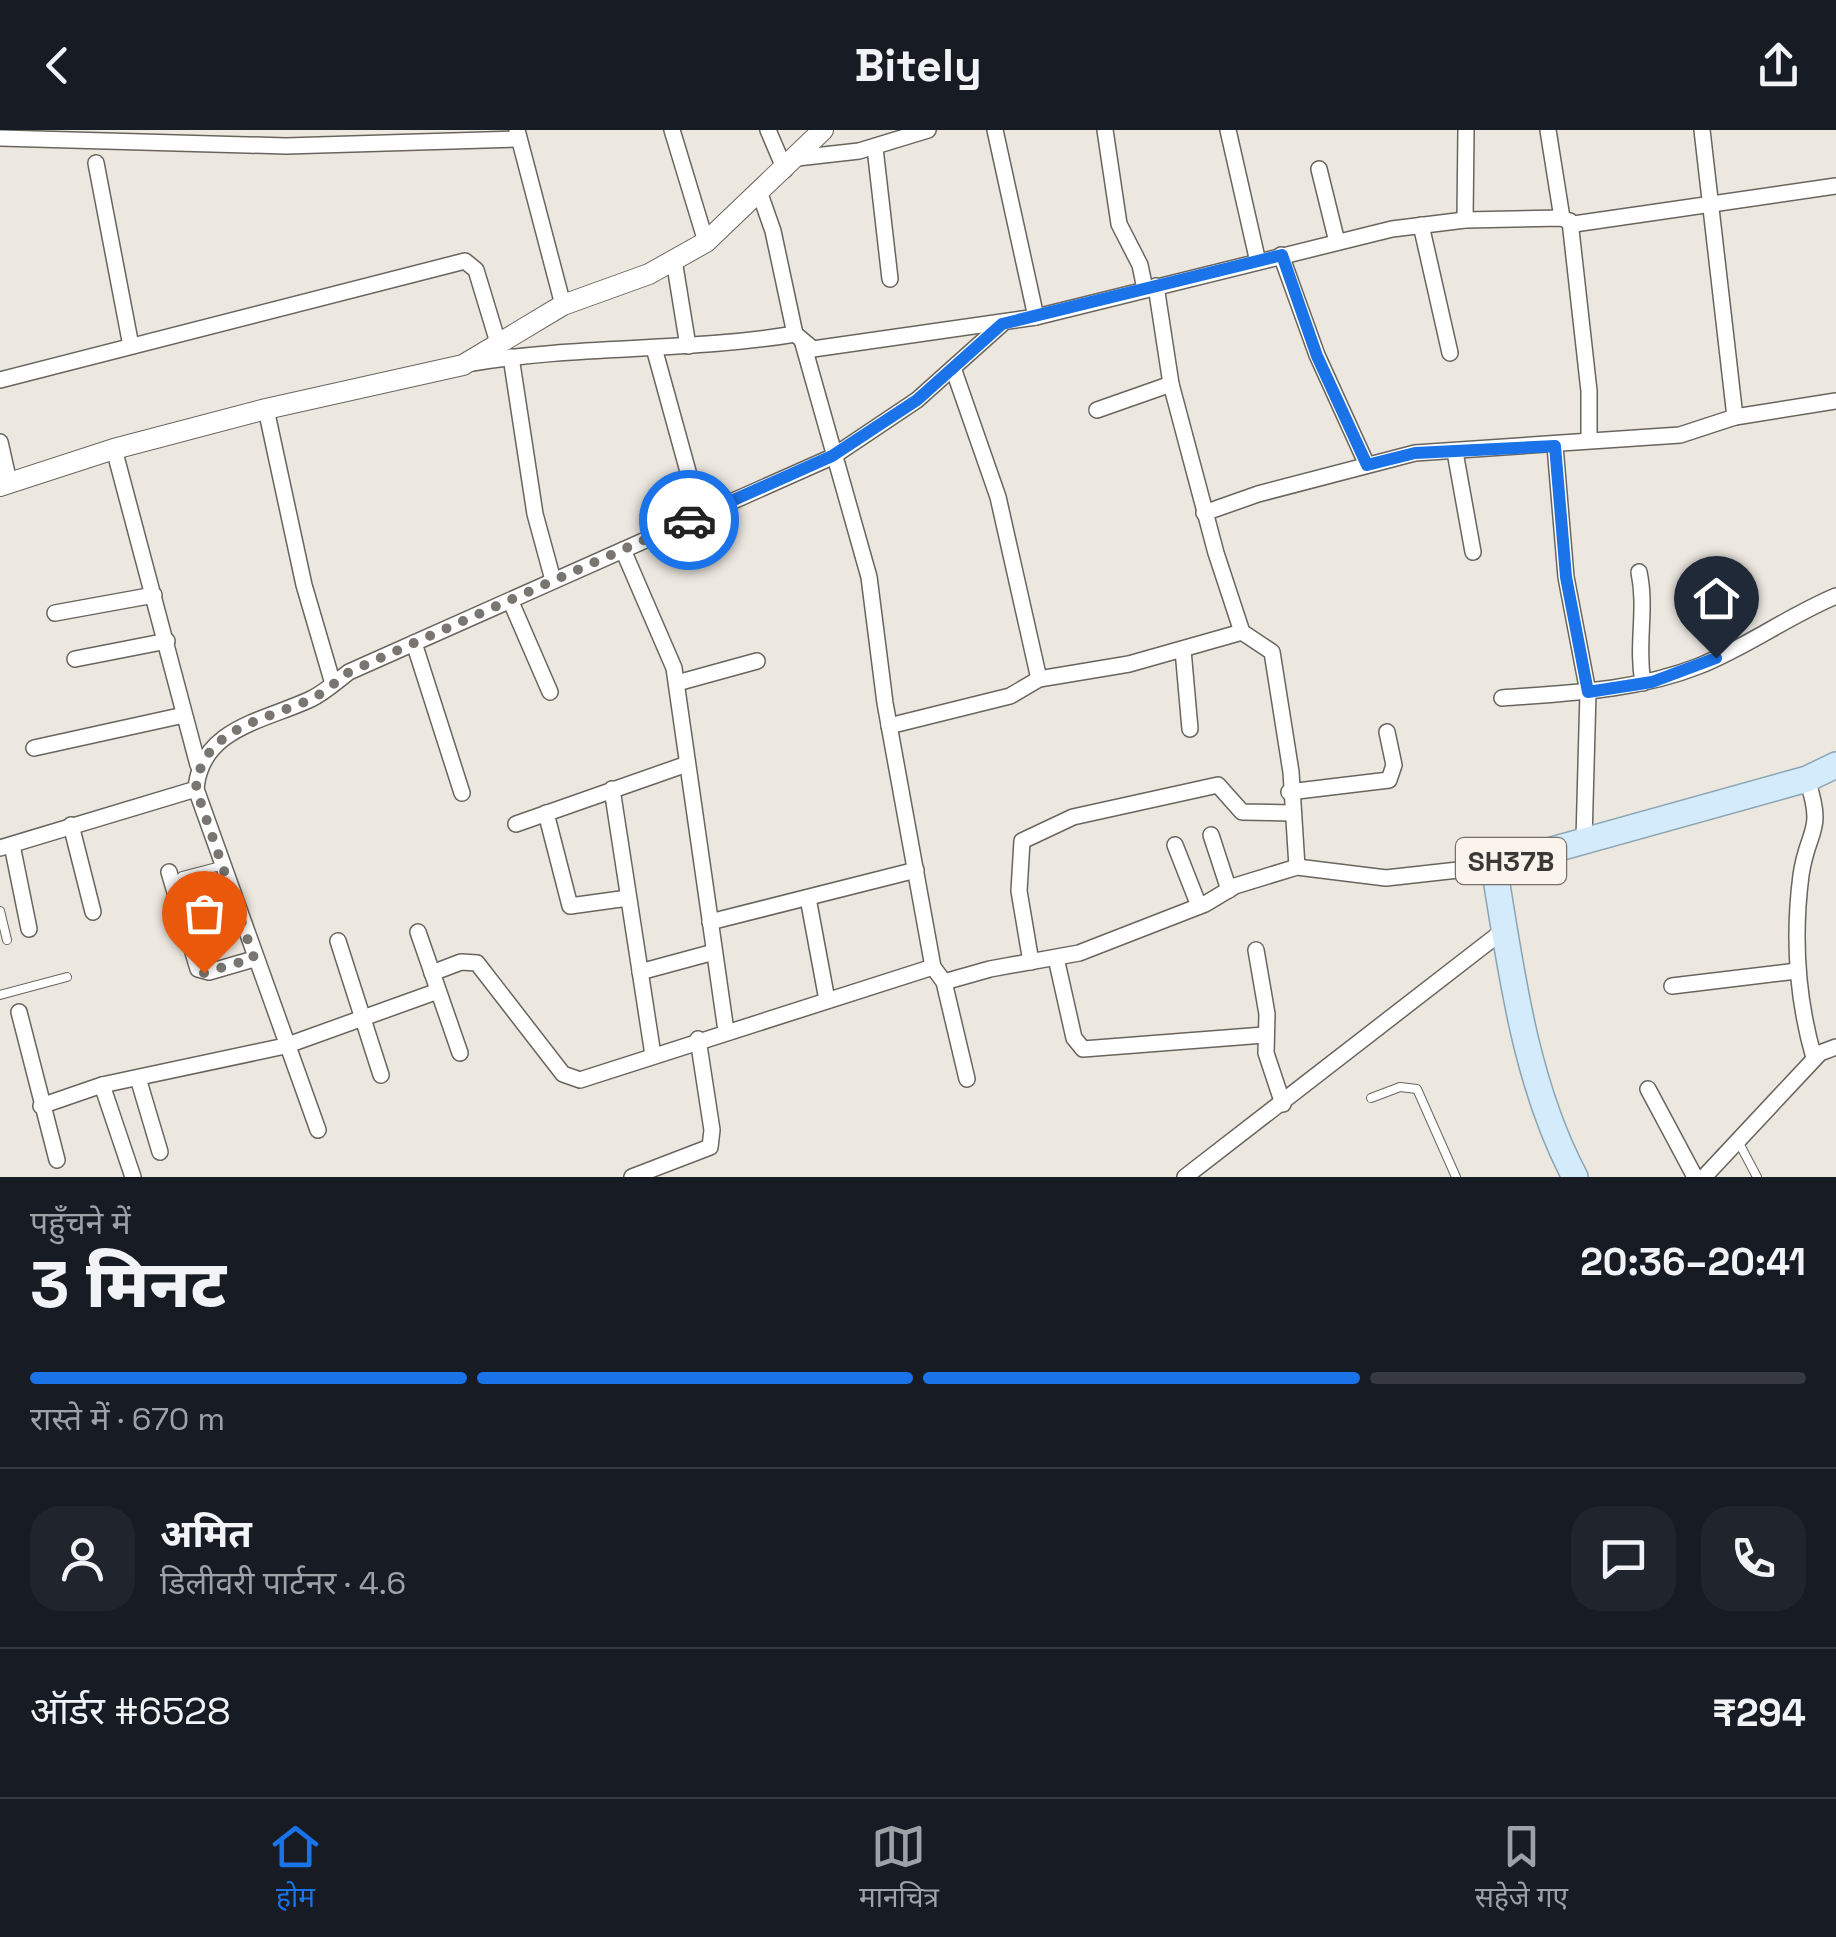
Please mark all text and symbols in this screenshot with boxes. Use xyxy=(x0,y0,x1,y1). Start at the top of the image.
text: Bitely xyxy=(854,37,982,94)
icon: back xyxy=(30,38,85,93)
icon: share xyxy=(1751,38,1806,93)
courier xyxy=(639,470,739,570)
icon: car xyxy=(662,493,717,548)
pin xyxy=(1674,556,1759,659)
icon: home xyxy=(1689,571,1744,626)
road number: SH37B xyxy=(1456,838,1566,884)
pin xyxy=(162,871,247,974)
icon: bag xyxy=(177,886,232,941)
text: पहुँचने में xyxy=(30,1203,131,1243)
text: 20:36–20:41 xyxy=(1580,1238,1806,1286)
text: 3 मिनट xyxy=(30,1243,226,1326)
text: रास्ते में · 670 m xyxy=(30,1399,225,1439)
button: person xyxy=(30,1506,135,1611)
button: chat xyxy=(1571,1506,1676,1611)
button: phone xyxy=(1701,1506,1806,1611)
text: अमित xyxy=(160,1510,252,1558)
text: डिलीवरी पार्टनर · 4.6 xyxy=(160,1563,406,1603)
text: ऑर्डर #6528 xyxy=(30,1687,231,1735)
text: ₹294 xyxy=(1712,1689,1806,1737)
tab: होम xyxy=(268,1819,323,1918)
tab: मानचित्र xyxy=(859,1819,939,1918)
tab: सहेजे गए xyxy=(1475,1819,1568,1918)

